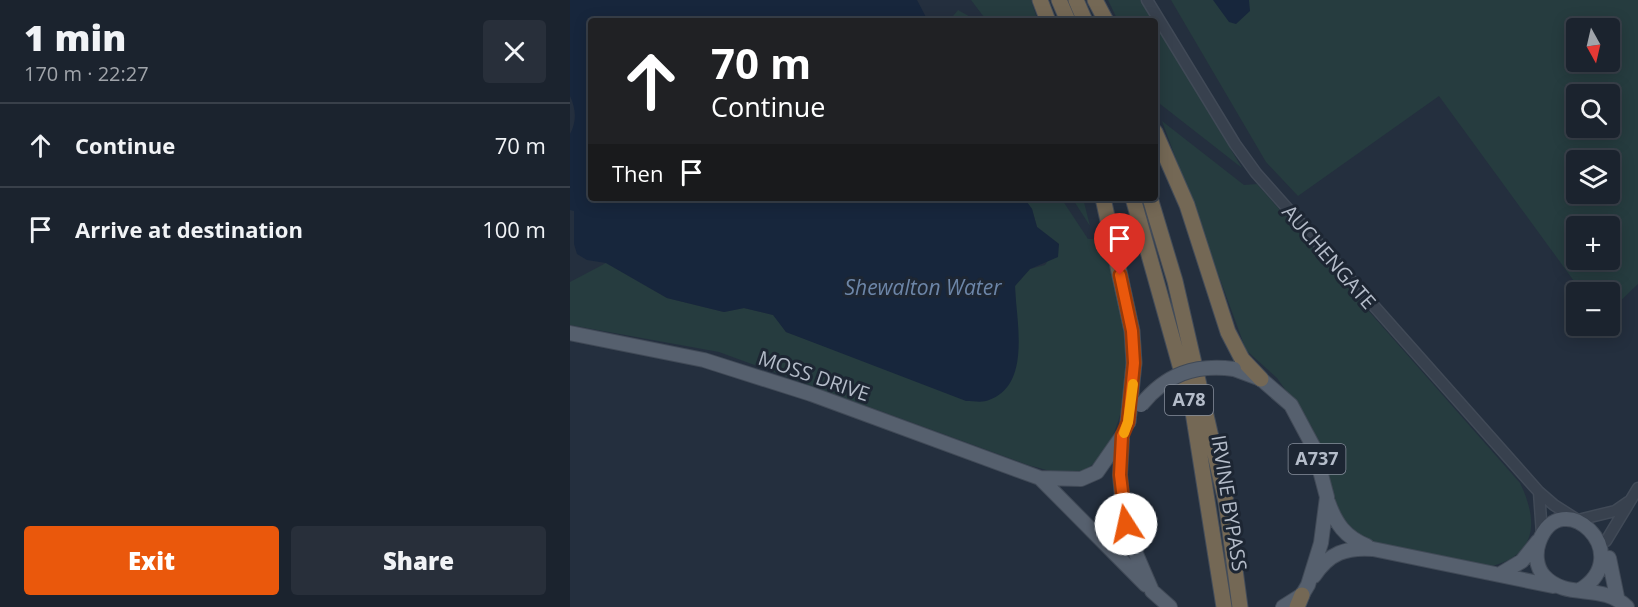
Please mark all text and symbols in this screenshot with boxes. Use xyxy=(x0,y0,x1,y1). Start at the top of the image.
text: 1 min xyxy=(24,13,126,62)
north arrow xyxy=(1566,18,1620,72)
map controls xyxy=(1566,18,1620,336)
button: close xyxy=(483,20,546,83)
text: 70 m xyxy=(711,34,811,91)
icon: ahead xyxy=(612,42,690,120)
text: 170 m · 22:27 xyxy=(24,60,149,87)
button: search xyxy=(1566,84,1620,138)
text: Continue xyxy=(711,88,826,125)
icon: ahead xyxy=(24,129,57,162)
text: Continue xyxy=(75,130,175,160)
text: 70 m xyxy=(495,130,546,160)
button: layers xyxy=(1566,150,1620,204)
icon: arrive xyxy=(675,156,708,189)
text: Then xyxy=(612,158,663,188)
street label: AUCHENGATE xyxy=(1277,199,1382,315)
icon: arrive xyxy=(24,213,57,246)
pin xyxy=(1094,213,1145,275)
text: Arrive at destination xyxy=(75,214,303,244)
text: 100 m xyxy=(482,214,546,244)
button: + xyxy=(1566,216,1620,270)
icon: arrive xyxy=(1103,222,1136,255)
water label: Shewalton Water xyxy=(844,273,1002,301)
button: − xyxy=(1566,282,1620,336)
street label: MOSS DRIVE xyxy=(755,344,873,407)
road number: A78 xyxy=(1165,385,1213,415)
street label: IRVINE BYPASS xyxy=(1205,433,1254,573)
road number: A737 xyxy=(1288,444,1346,474)
position arrow xyxy=(1094,492,1158,556)
button: Exit xyxy=(24,526,279,595)
button: Share xyxy=(291,526,546,595)

